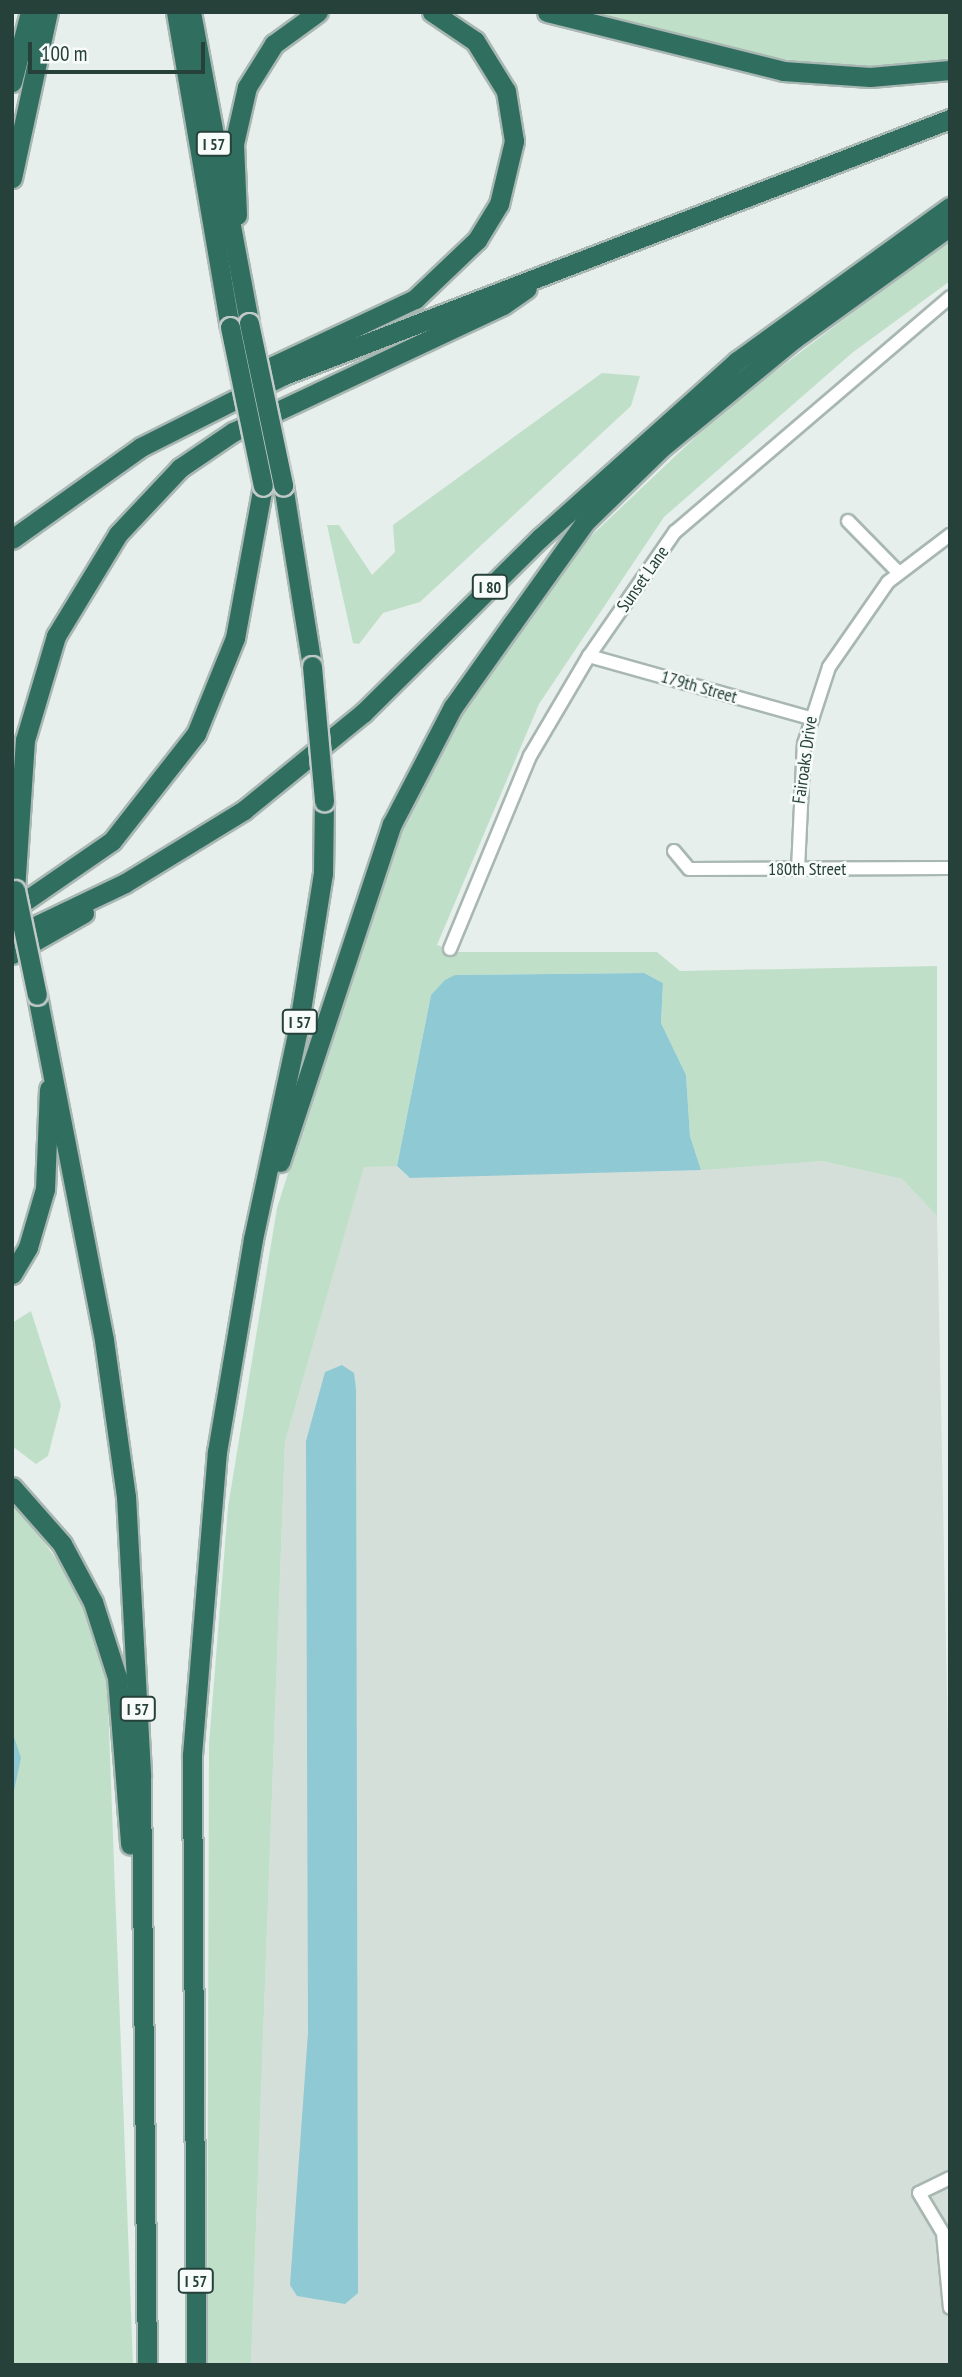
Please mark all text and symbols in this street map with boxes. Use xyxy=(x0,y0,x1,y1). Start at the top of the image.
scale bar xyxy=(32,28,208,72)
text: 100 m xyxy=(41,40,87,67)
road number: I 57 xyxy=(195,132,233,156)
street label: Sunset Lane xyxy=(613,542,673,616)
road number: I 80 xyxy=(471,574,509,600)
street label: 179th Street xyxy=(658,666,740,708)
street label: Fairoaks Drive xyxy=(788,715,822,805)
street label: 180th Street xyxy=(768,858,846,880)
road number: I 57 xyxy=(281,1010,319,1034)
road number: I 57 xyxy=(119,1696,157,1722)
road number: I 57 xyxy=(177,2268,215,2294)

